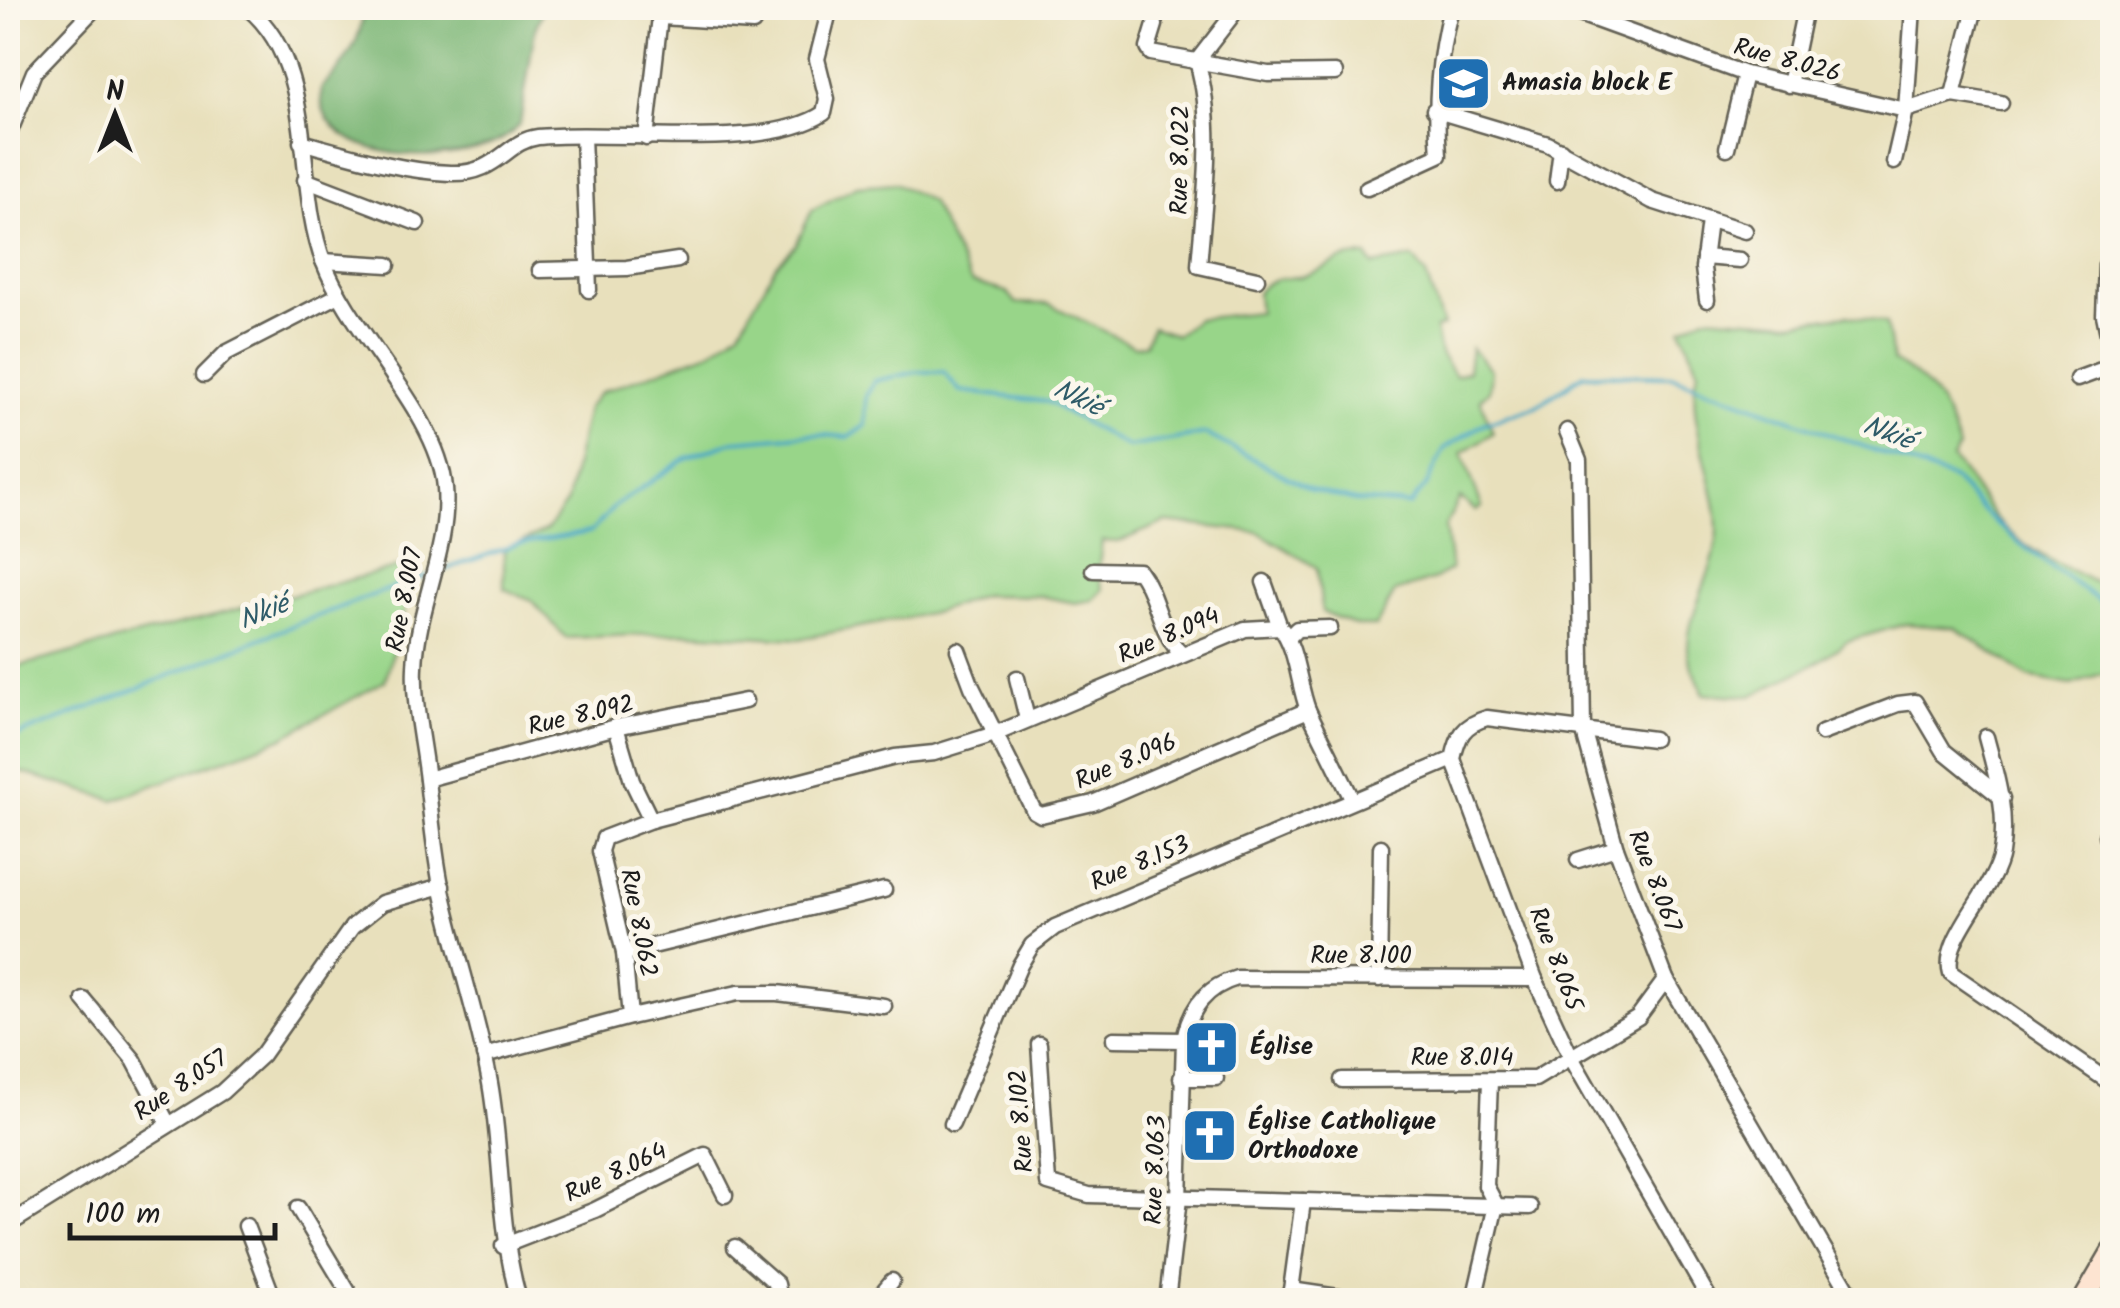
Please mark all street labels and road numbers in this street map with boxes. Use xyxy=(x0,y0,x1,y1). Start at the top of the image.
street label: Rue 8.026 xyxy=(1729,27,1845,95)
street label: Rue 8.022 xyxy=(1160,104,1202,216)
street label: Rue 8.007 xyxy=(375,543,435,656)
street label: Rue 8.094 xyxy=(1112,597,1226,675)
street label: Rue 8.092 xyxy=(524,684,638,748)
street label: Rue 8.096 xyxy=(1069,723,1183,801)
street label: Rue 8.067 xyxy=(1616,824,1692,939)
street label: Rue 8.153 xyxy=(1084,825,1196,903)
street label: Rue 8.062 xyxy=(608,865,668,981)
street label: Rue 8.065 xyxy=(1517,901,1594,1018)
street label: Rue 8.100 xyxy=(1310,936,1412,976)
street label: Rue 8.014 xyxy=(1410,1038,1514,1078)
street label: Rue 8.057 xyxy=(126,1039,237,1132)
street label: Rue 8.102 xyxy=(998,1068,1046,1174)
street label: Rue 8.063 xyxy=(1134,1115,1178,1225)
street label: Rue 8.064 xyxy=(558,1132,674,1214)

